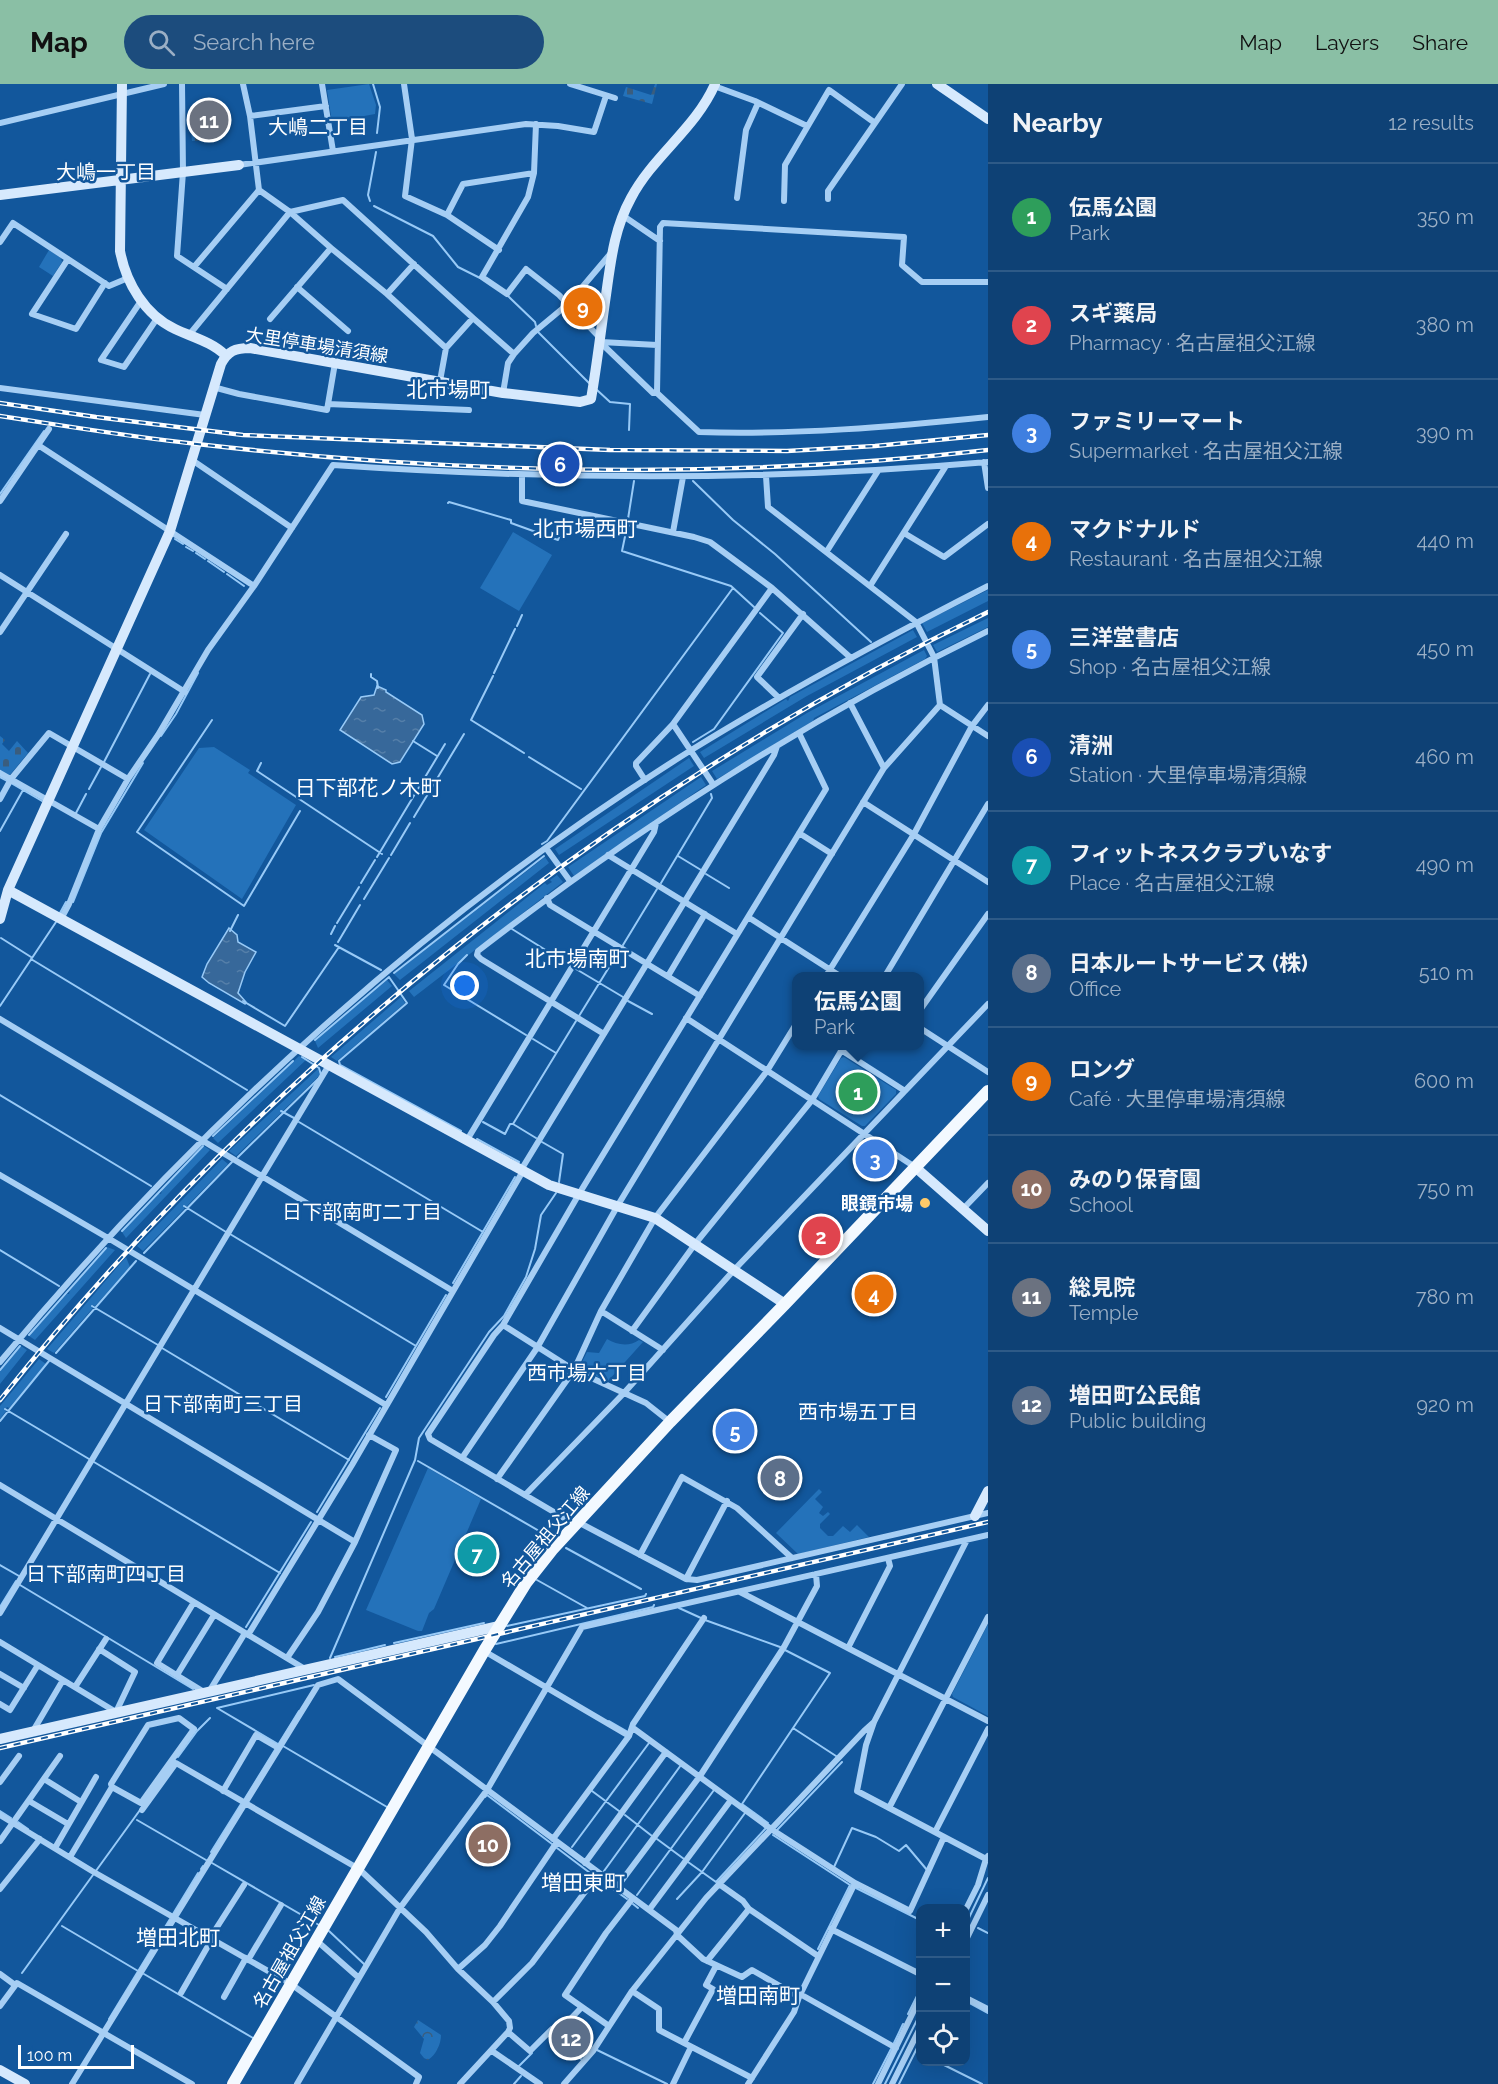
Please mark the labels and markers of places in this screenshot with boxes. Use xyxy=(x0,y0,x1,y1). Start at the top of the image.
pin: 11 xyxy=(190,98,228,142)
pin: 9 xyxy=(564,284,602,330)
pin: 6 xyxy=(540,442,580,487)
pin: 1 xyxy=(838,1070,878,1114)
pin: 3 xyxy=(856,1136,894,1182)
place label: 眼鏡市場 xyxy=(841,1193,913,1214)
marker: 眼鏡市場 xyxy=(918,1196,932,1210)
pin: 2 xyxy=(802,1214,840,1258)
pin: 4 xyxy=(854,1272,894,1316)
pin: 5 xyxy=(716,1408,754,1454)
pin: 8 xyxy=(760,1456,800,1500)
pin: 7 xyxy=(458,1532,496,1576)
pin: 10 xyxy=(468,1822,508,1866)
pin: 12 xyxy=(552,2016,590,2060)

